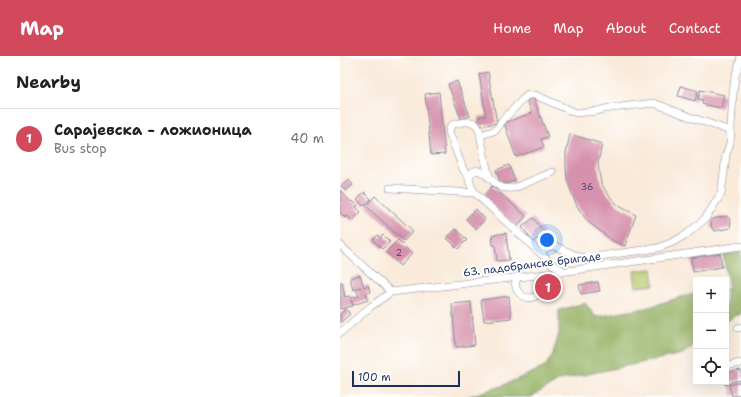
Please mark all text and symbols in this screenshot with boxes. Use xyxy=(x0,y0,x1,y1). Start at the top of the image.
text: Map xyxy=(20,16,64,41)
text: Home xyxy=(493,19,532,37)
text: Map xyxy=(554,19,584,37)
text: About xyxy=(606,19,647,37)
text: Contact xyxy=(669,19,721,37)
text: Nearby xyxy=(16,71,81,93)
text: Сарајевска - ложионица xyxy=(54,120,252,140)
text: 1 xyxy=(26,130,32,147)
text: 40 m xyxy=(290,130,324,147)
text: Bus stop xyxy=(54,140,106,157)
house number: 36 xyxy=(581,181,593,193)
your location xyxy=(537,230,557,250)
house number: 2 xyxy=(396,247,402,259)
street label: 63. падобранске бригаде xyxy=(462,249,602,280)
pin: 1 xyxy=(535,272,561,302)
map controls xyxy=(693,277,729,385)
button: + xyxy=(693,277,729,313)
button: − xyxy=(693,313,729,349)
button: locate xyxy=(693,349,729,385)
scale bar xyxy=(352,369,460,388)
text: 100 m xyxy=(358,370,391,385)

